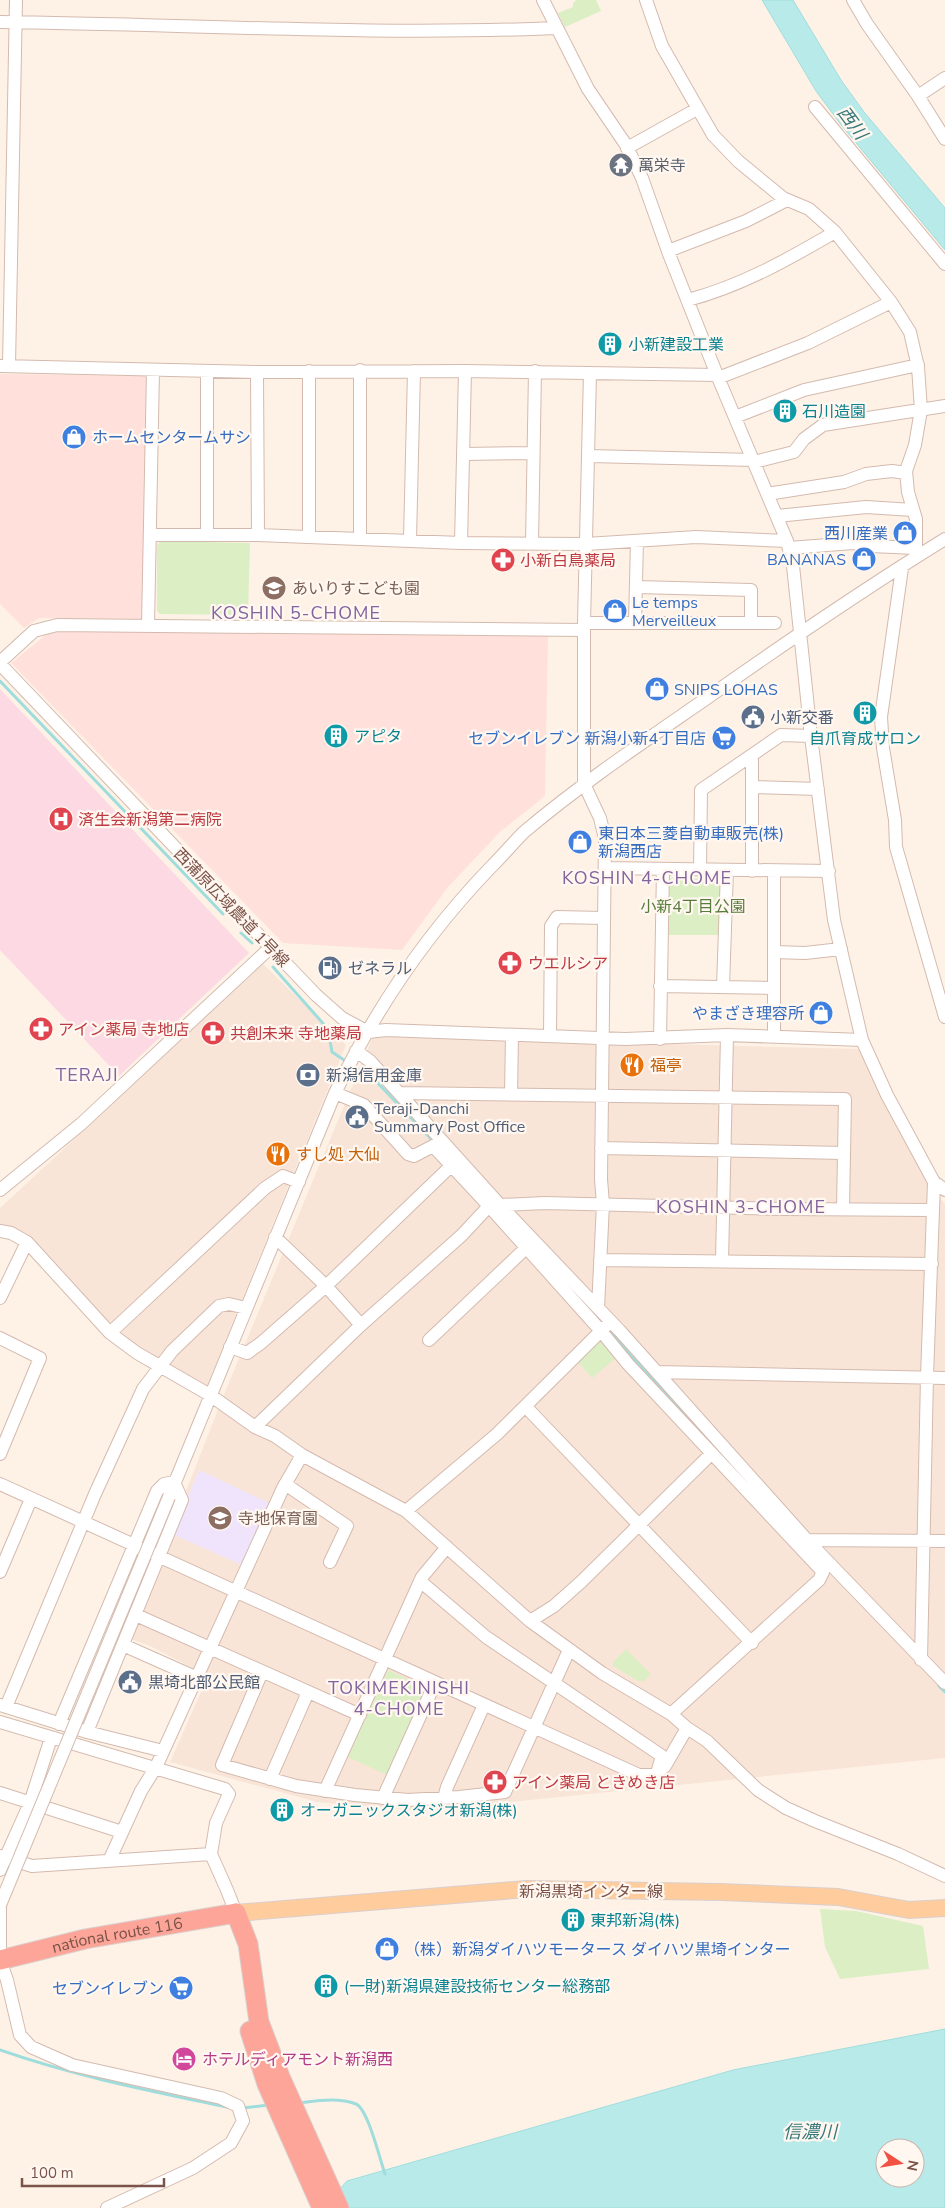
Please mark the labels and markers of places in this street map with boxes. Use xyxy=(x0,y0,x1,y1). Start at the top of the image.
temple icon: 萬栄寺 xyxy=(608,152,634,178)
place label: 萬栄寺 xyxy=(638,155,686,177)
building icon: 小新建設工業 xyxy=(597,331,623,357)
place label: 小新建設工業 xyxy=(628,334,724,356)
building icon: 石川造園 xyxy=(772,398,798,424)
place label: 石川造園 xyxy=(802,401,866,423)
shop icon: ホームセンタームサシ xyxy=(61,424,87,450)
place label: ホームセンタームサシ xyxy=(92,427,251,449)
shop icon: 西川産業 xyxy=(892,520,918,546)
place label: 西川産業 xyxy=(824,523,888,545)
shop icon: BANANAS xyxy=(851,546,877,572)
pharmacy icon: 小新白鳥薬局 xyxy=(490,547,516,573)
place label: BANANAS xyxy=(767,549,846,571)
place label: 小新白鳥薬局 xyxy=(520,550,616,572)
school or university icon: あいりすこども園 xyxy=(261,575,287,601)
place label: あいりすこども園 xyxy=(292,578,420,600)
place label: Le temps Merveilleux xyxy=(632,592,717,632)
shop icon: Le temps Merveilleux xyxy=(602,598,628,624)
shop icon: SNIPS LOHAS xyxy=(644,676,670,702)
place label: SNIPS LOHAS xyxy=(674,679,778,701)
building icon: 自爪育成サロン xyxy=(852,700,878,726)
public building icon: 小新交番 xyxy=(740,704,766,730)
place label: 小新交番 xyxy=(770,707,834,729)
building icon: アピタ xyxy=(323,723,349,749)
supermarket icon: セブンイレブン 新潟小新4丁目店 xyxy=(711,725,737,751)
place label: アピタ xyxy=(354,726,402,748)
place label: セブンイレブン 新潟小新4丁目店 xyxy=(468,728,706,750)
place label: 自爪育成サロン xyxy=(809,728,921,750)
hospital icon: 済生会新潟第二病院 xyxy=(48,806,74,832)
place label: 済生会新潟第二病院 xyxy=(78,809,222,831)
place label: 東日本三菱自動車販売(株) 新潟西店 xyxy=(598,823,784,863)
shop icon: 東日本三菱自動車販売(株) 新潟西店 xyxy=(567,829,593,855)
pharmacy icon: ウエルシア xyxy=(497,950,523,976)
place label: ウエルシア xyxy=(528,953,608,975)
fuel station icon: ゼネラル xyxy=(317,955,343,981)
place label: ゼネラル xyxy=(348,958,412,980)
shop icon: やまざき理容所 xyxy=(808,1000,834,1026)
place label: やまざき理容所 xyxy=(692,1003,804,1025)
pharmacy icon: アイン薬局 寺地店 xyxy=(28,1016,54,1042)
place label: アイン薬局 寺地店 xyxy=(58,1019,189,1041)
pharmacy icon: 共創未来 寺地薬局 xyxy=(200,1020,226,1046)
place label: 共創未来 寺地薬局 xyxy=(230,1023,362,1045)
restaurant icon: 福亭 xyxy=(619,1052,645,1078)
place label: 福亭 xyxy=(650,1055,682,1077)
bank icon: 新潟信用金庫 xyxy=(295,1062,321,1088)
place label: 新潟信用金庫 xyxy=(326,1065,422,1087)
place label: Teraji-Danchi Summary Post Office xyxy=(374,1098,525,1138)
public building icon: Teraji-Danchi Summary Post Office xyxy=(344,1104,370,1130)
restaurant icon: すし処 大仙 xyxy=(265,1141,291,1167)
place label: すし処 大仙 xyxy=(296,1144,380,1166)
school or university icon: 寺地保育園 xyxy=(207,1505,233,1531)
place label: 寺地保育園 xyxy=(238,1508,318,1530)
public building icon: 黒埼北部公民館 xyxy=(117,1669,143,1695)
place label: 黒埼北部公民館 xyxy=(148,1672,260,1694)
pharmacy icon: アイン薬局 ときめき店 xyxy=(482,1769,508,1795)
place label: アイン薬局 ときめき店 xyxy=(512,1772,675,1794)
building icon: オーガニックスタジオ新潟(株) xyxy=(269,1797,295,1823)
place label: オーガニックスタジオ新潟(株) xyxy=(300,1800,518,1822)
building icon: 東邦新潟(株) xyxy=(560,1907,586,1933)
place label: 東邦新潟(株) xyxy=(590,1910,680,1932)
shop icon: （株）新潟ダイハツモータース ダイハツ黒埼インター xyxy=(374,1936,400,1962)
place label: （株）新潟ダイハツモータース ダイハツ黒埼インター xyxy=(404,1939,791,1961)
building icon: (一財)新潟県建設技術センター総務部 xyxy=(313,1973,339,1999)
supermarket icon: セブンイレブン xyxy=(168,1975,194,2001)
place label: (一財)新潟県建設技術センター総務部 xyxy=(344,1976,610,1998)
place label: セブンイレブン xyxy=(52,1978,164,2000)
hotel icon: ホテルディアモント新潟西 xyxy=(171,2046,197,2072)
place label: ホテルディアモント新潟西 xyxy=(202,2049,393,2071)

